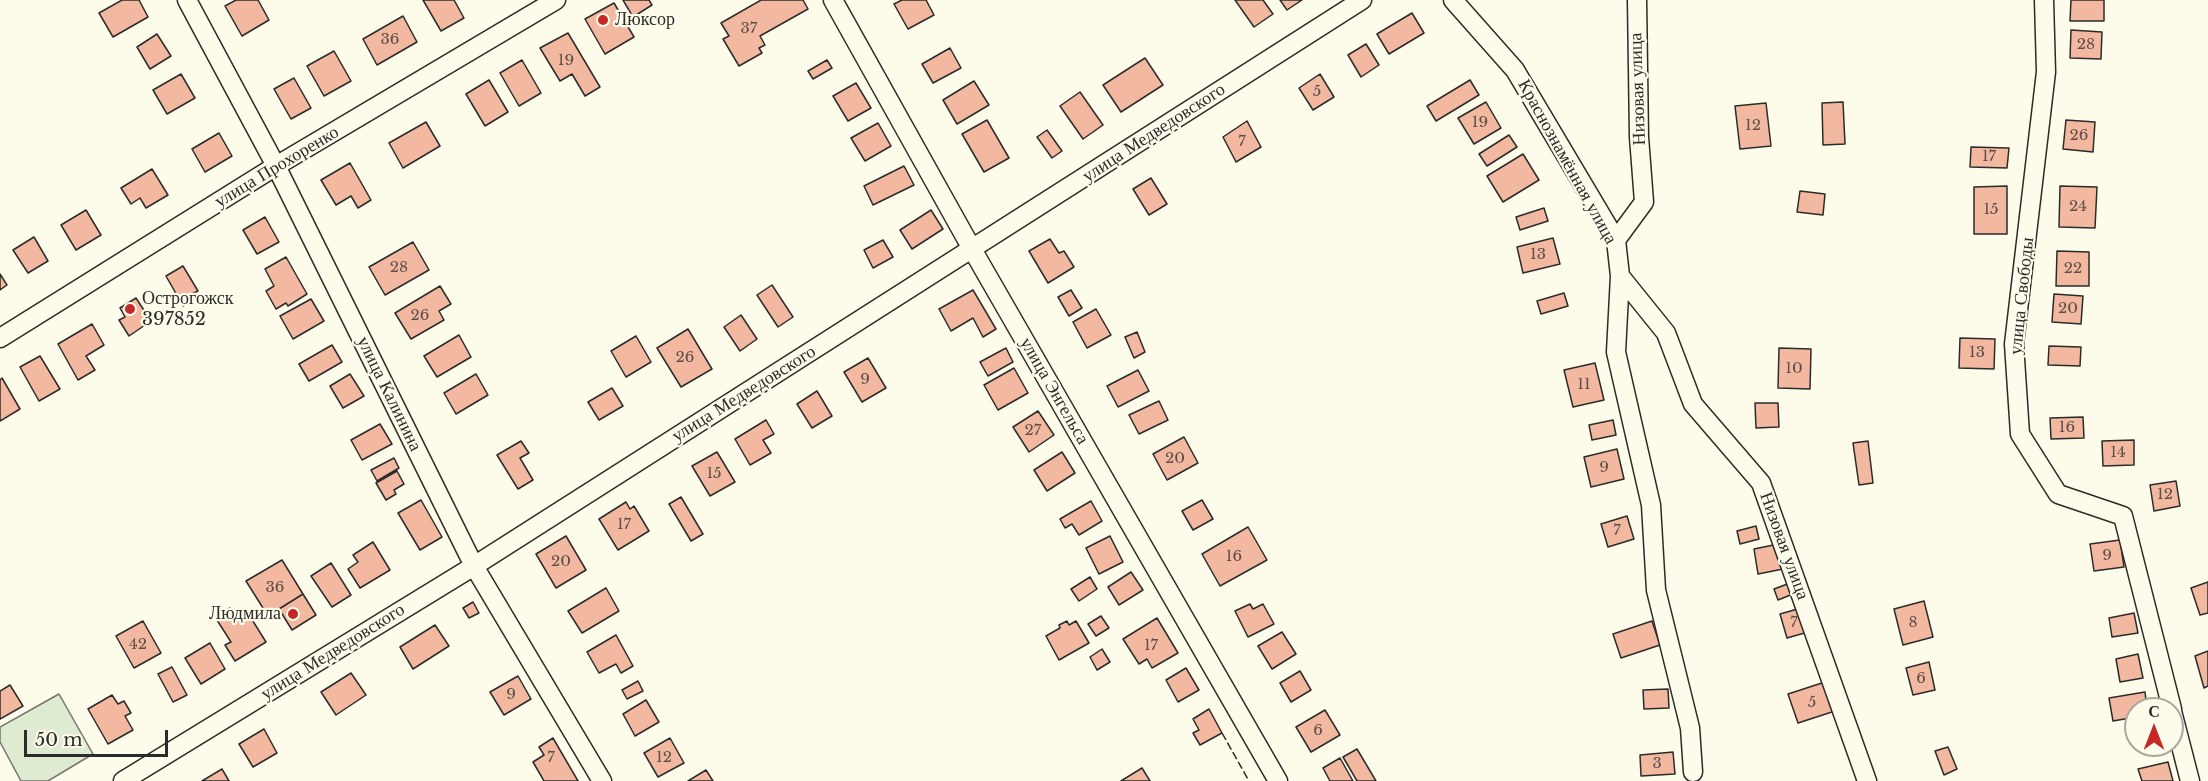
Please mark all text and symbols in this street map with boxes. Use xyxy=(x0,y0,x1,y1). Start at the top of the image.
place label: Люксор xyxy=(615,9,675,31)
marker: Люксор xyxy=(596,13,610,27)
house number: 37 xyxy=(741,20,757,38)
house number: 36 xyxy=(381,31,399,49)
street label: Низовая улица xyxy=(1625,32,1651,146)
house number: 28 xyxy=(2077,36,2095,54)
house number: 19 xyxy=(558,52,574,70)
street label: Краснознамённая улица xyxy=(1513,76,1621,248)
street label: улица Медведовского xyxy=(1079,79,1229,187)
house number: 5 xyxy=(1313,83,1321,101)
house number: 19 xyxy=(1472,114,1488,132)
house number: 12 xyxy=(1745,117,1761,135)
street label: улица Прохоренко xyxy=(211,121,343,213)
house number: 26 xyxy=(2070,127,2088,145)
house number: 7 xyxy=(1238,133,1246,151)
house number: 17 xyxy=(1982,148,1996,166)
house number: 24 xyxy=(2069,198,2087,216)
house number: 15 xyxy=(1983,201,1999,219)
street label: улица Свободы xyxy=(2005,236,2039,356)
house number: 13 xyxy=(1530,246,1546,264)
house number: 28 xyxy=(390,259,408,277)
house number: 22 xyxy=(2064,260,2082,278)
place label: Острогожск 397852 xyxy=(142,288,233,330)
house number: 20 xyxy=(2058,300,2078,318)
marker: Острогожск 397852 xyxy=(123,302,137,316)
house number: 26 xyxy=(411,307,429,325)
street label: улица Калинина xyxy=(352,333,426,455)
street label: улица Энгельса xyxy=(1015,334,1093,448)
street label: улица Медведовского xyxy=(668,341,820,447)
house number: 13 xyxy=(1969,344,1985,362)
house number: 26 xyxy=(676,349,694,367)
house number: 10 xyxy=(1785,360,1803,378)
house number: 9 xyxy=(860,371,870,389)
house number: 11 xyxy=(1577,376,1591,394)
house number: 16 xyxy=(2059,419,2075,437)
house number: 27 xyxy=(1025,422,1041,440)
house number: 14 xyxy=(2110,444,2126,462)
house number: 20 xyxy=(1165,450,1185,468)
house number: 9 xyxy=(1599,459,1609,477)
house number: 15 xyxy=(706,465,722,483)
house number: 12 xyxy=(2157,486,2173,504)
street label: Низовая улица xyxy=(1755,489,1813,603)
house number: 17 xyxy=(617,516,631,534)
house number: 7 xyxy=(1613,522,1621,540)
house number: 9 xyxy=(2102,547,2112,565)
house number: 16 xyxy=(1226,548,1242,566)
house number: 20 xyxy=(551,553,571,571)
house number: 36 xyxy=(266,579,284,597)
street label: улица Медведовского xyxy=(257,599,409,705)
place label: Людмила xyxy=(209,603,281,625)
marker: Людмила xyxy=(286,607,300,621)
house number: 7 xyxy=(1790,614,1798,632)
house number: 8 xyxy=(1908,614,1918,632)
house number: 42 xyxy=(129,636,147,654)
house number: 17 xyxy=(1144,637,1158,655)
house number: 6 xyxy=(1916,670,1926,688)
house number: 9 xyxy=(506,686,516,704)
house number: 5 xyxy=(1808,694,1816,712)
north arrow xyxy=(2124,697,2184,757)
text: С xyxy=(2148,701,2160,721)
scale bar xyxy=(27,718,171,756)
house number: 6 xyxy=(1313,722,1323,740)
text: 50 m xyxy=(35,729,83,751)
house number: 7 xyxy=(547,749,555,767)
house number: 12 xyxy=(656,749,672,767)
house number: 3 xyxy=(1652,755,1662,773)

